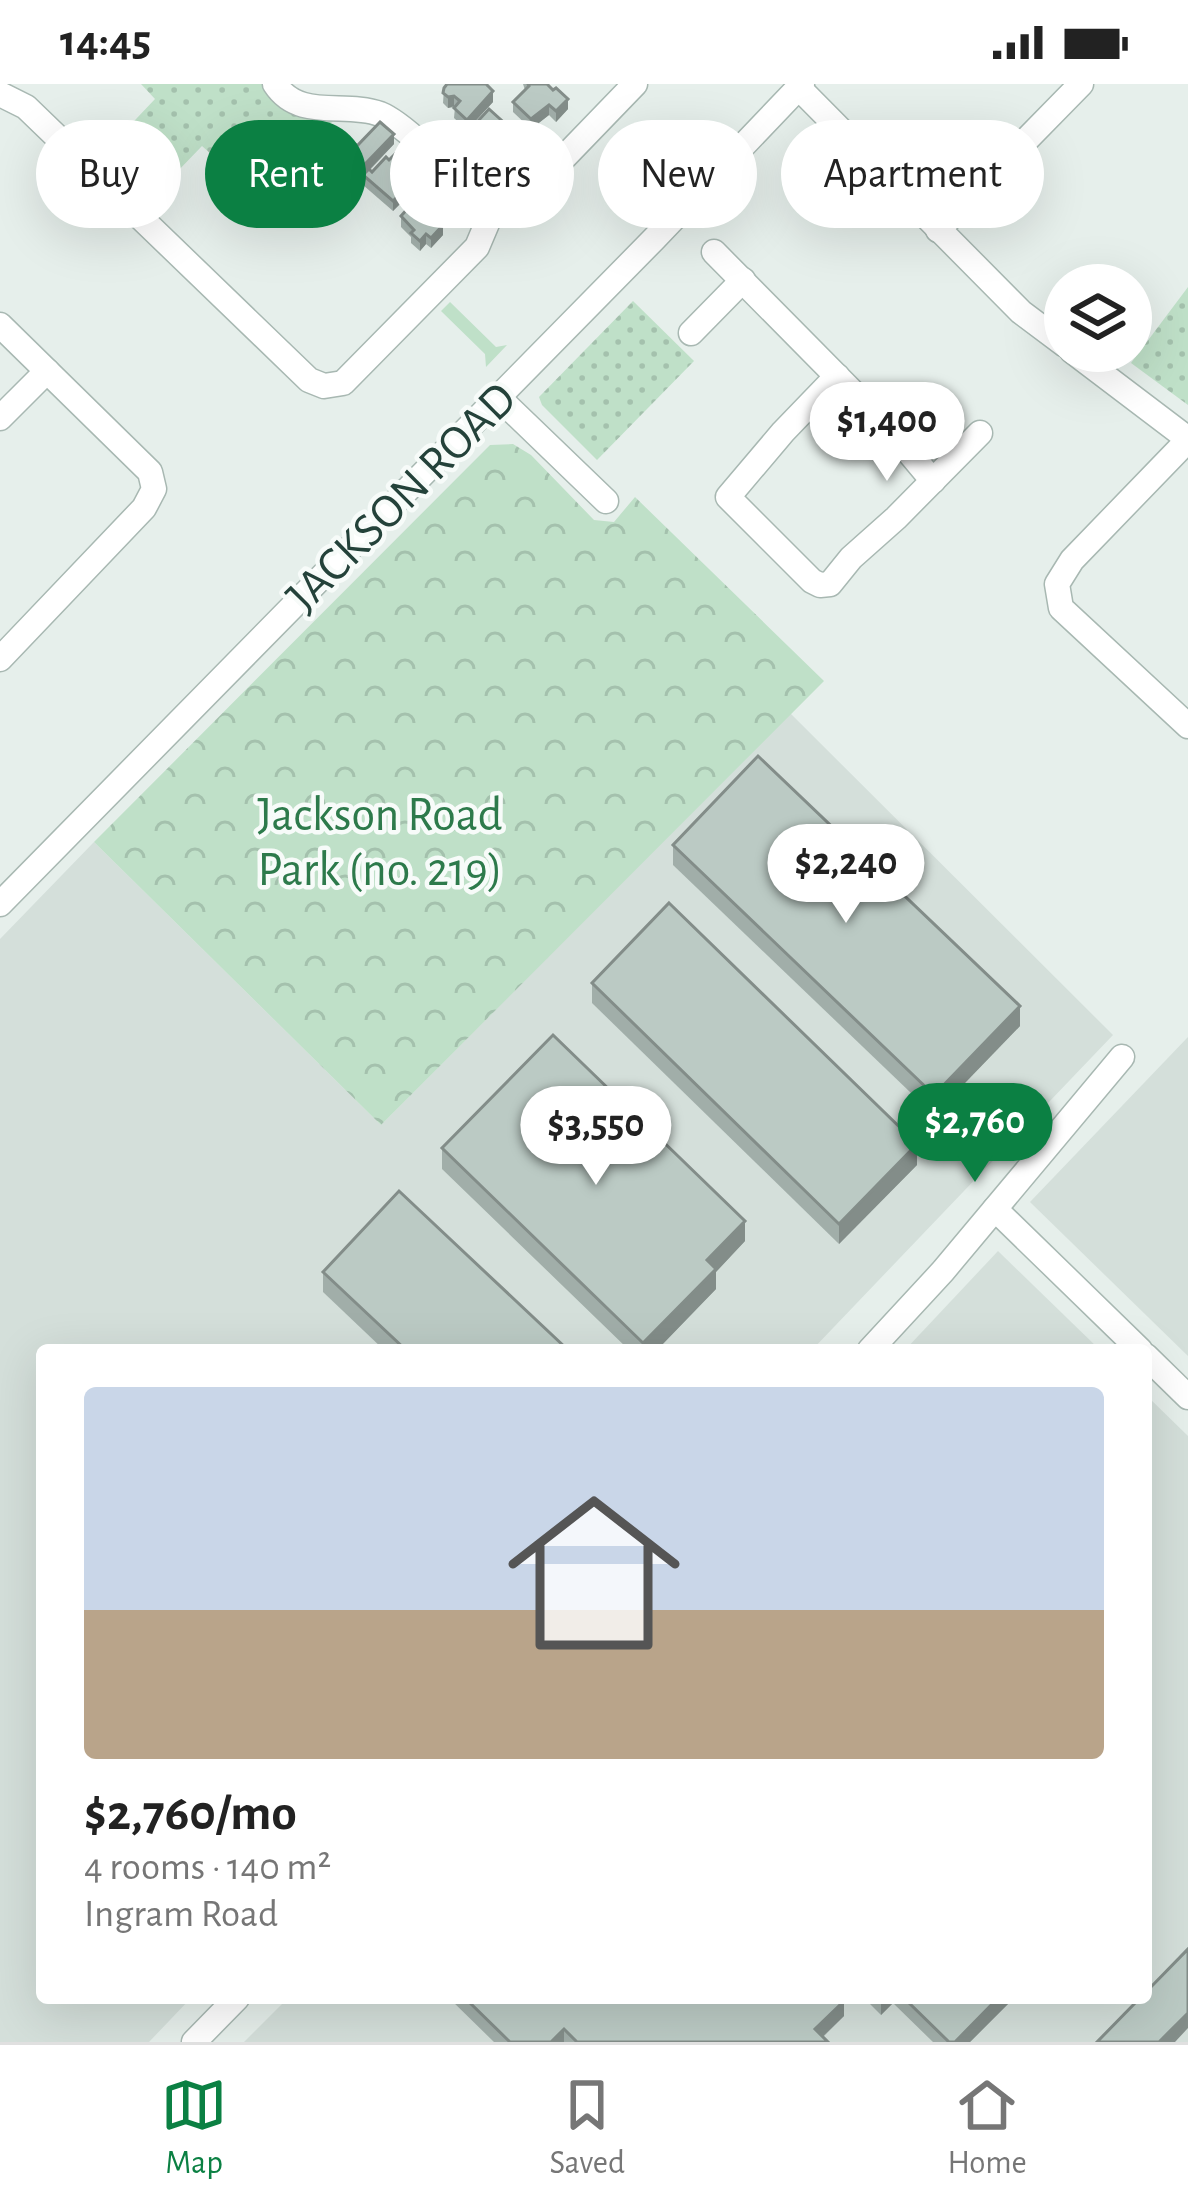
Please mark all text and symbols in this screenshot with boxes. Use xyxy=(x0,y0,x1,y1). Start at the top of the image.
text: 14:45 xyxy=(60,19,151,64)
chip: Buy xyxy=(36,120,181,228)
chip: Rent xyxy=(205,120,366,228)
chip: Filters xyxy=(390,120,574,228)
chip: New xyxy=(598,120,757,228)
chip: Apartment xyxy=(781,120,1044,228)
map controls xyxy=(1044,264,1152,372)
button: layers xyxy=(1044,264,1152,372)
street label: JACKSON ROAD xyxy=(278,374,526,622)
pin: $1,400 xyxy=(789,382,985,484)
text: $1,400 xyxy=(837,401,937,440)
park label: Jackson Road Park (no. 219) xyxy=(257,792,503,895)
pin: $2,240 xyxy=(748,824,944,926)
text: $2,240 xyxy=(794,843,898,882)
pin: $2,760 xyxy=(877,1083,1073,1185)
pin: $3,550 xyxy=(498,1086,694,1188)
text: $2,760 xyxy=(925,1102,1025,1141)
text: $3,550 xyxy=(547,1105,645,1144)
icon: home xyxy=(486,1465,702,1681)
text: $2,760/mo xyxy=(84,1788,297,1839)
text: 4 rooms · 140 m² xyxy=(84,1848,331,1887)
text: Ingram Road xyxy=(84,1895,278,1934)
tab: Map xyxy=(161,2072,227,2184)
tab: Saved xyxy=(550,2072,625,2184)
tab: Home xyxy=(947,2072,1027,2184)

